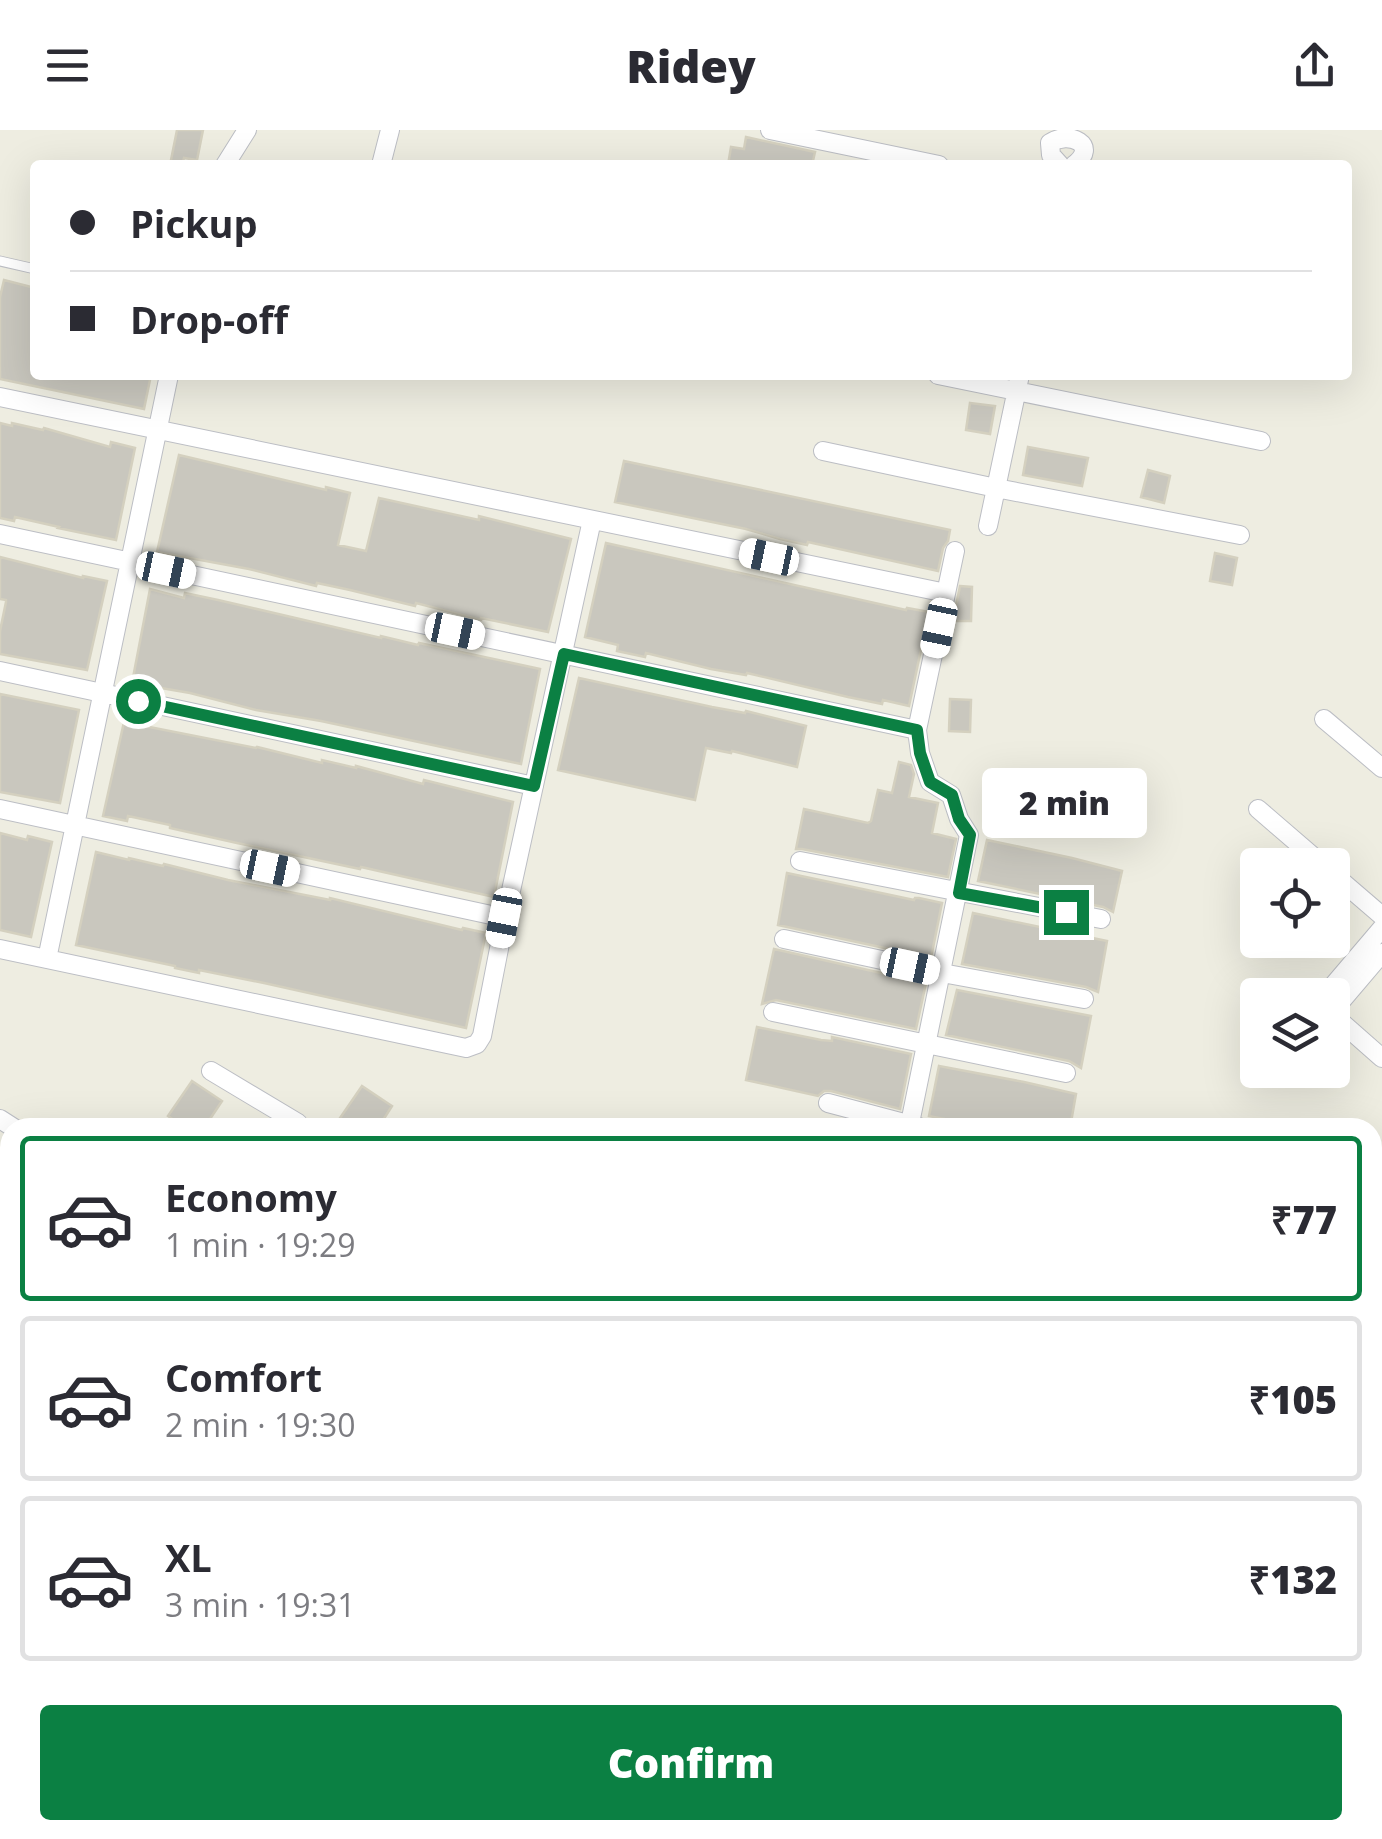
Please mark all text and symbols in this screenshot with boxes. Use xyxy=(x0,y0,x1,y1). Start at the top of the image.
text: Ridey xyxy=(626,35,756,96)
icon: menu xyxy=(40,38,95,93)
icon: share xyxy=(1287,38,1342,93)
text: Pickup xyxy=(130,197,258,249)
text: Drop-off xyxy=(130,293,288,345)
car xyxy=(737,536,801,578)
car xyxy=(134,549,198,591)
car xyxy=(918,596,960,660)
car xyxy=(423,610,487,652)
route start xyxy=(116,679,161,724)
callout: 2 min xyxy=(984,767,1148,837)
text: 2 min xyxy=(1019,781,1110,824)
car xyxy=(238,847,302,889)
map controls xyxy=(1240,848,1350,1088)
button: locate xyxy=(1240,848,1350,958)
car xyxy=(484,886,524,950)
route end xyxy=(1044,890,1089,935)
car xyxy=(878,945,942,987)
button: layers xyxy=(1240,978,1350,1088)
text: Economy xyxy=(165,1171,337,1223)
icon: car xyxy=(45,1174,135,1264)
text: ₹77 xyxy=(1271,1193,1337,1245)
text: 1 min · 19:29 xyxy=(165,1223,356,1266)
text: Comfort xyxy=(165,1351,322,1403)
icon: car xyxy=(45,1354,135,1444)
text: ₹105 xyxy=(1248,1373,1337,1425)
text: 2 min · 19:30 xyxy=(165,1403,356,1446)
text: XL xyxy=(165,1531,212,1583)
icon: car xyxy=(45,1534,135,1624)
text: ₹132 xyxy=(1248,1553,1337,1605)
text: 3 min · 19:31 xyxy=(165,1583,356,1626)
button: Confirm xyxy=(40,1705,1342,1820)

